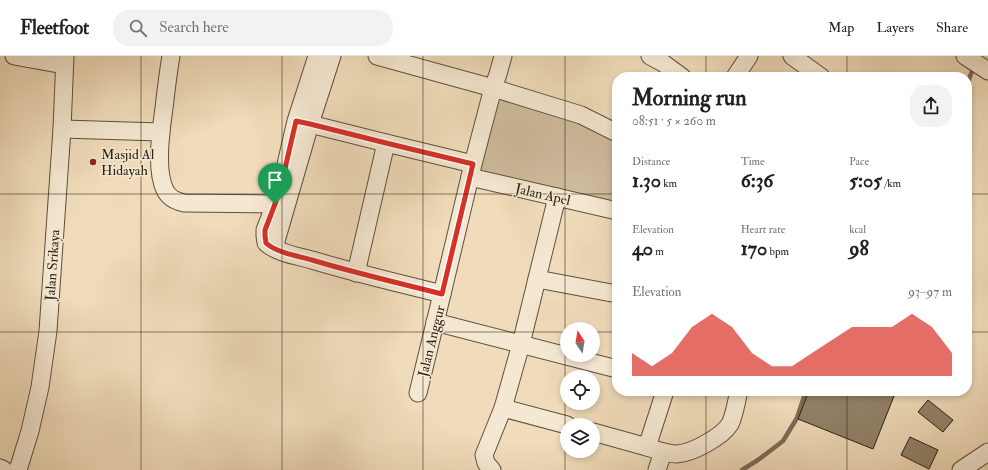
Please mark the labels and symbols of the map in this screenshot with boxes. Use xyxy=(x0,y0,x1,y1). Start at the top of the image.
place label: Masjid Al Hidayah xyxy=(101,146,155,180)
marker: Masjid Al Hidayah xyxy=(88,157,98,167)
pin xyxy=(258,163,292,204)
street label: Jalan Apel xyxy=(512,180,572,210)
street label: Jalan Srikaya xyxy=(41,229,64,302)
street label: Jalan Anggur xyxy=(414,303,449,380)
north arrow xyxy=(560,322,600,362)

